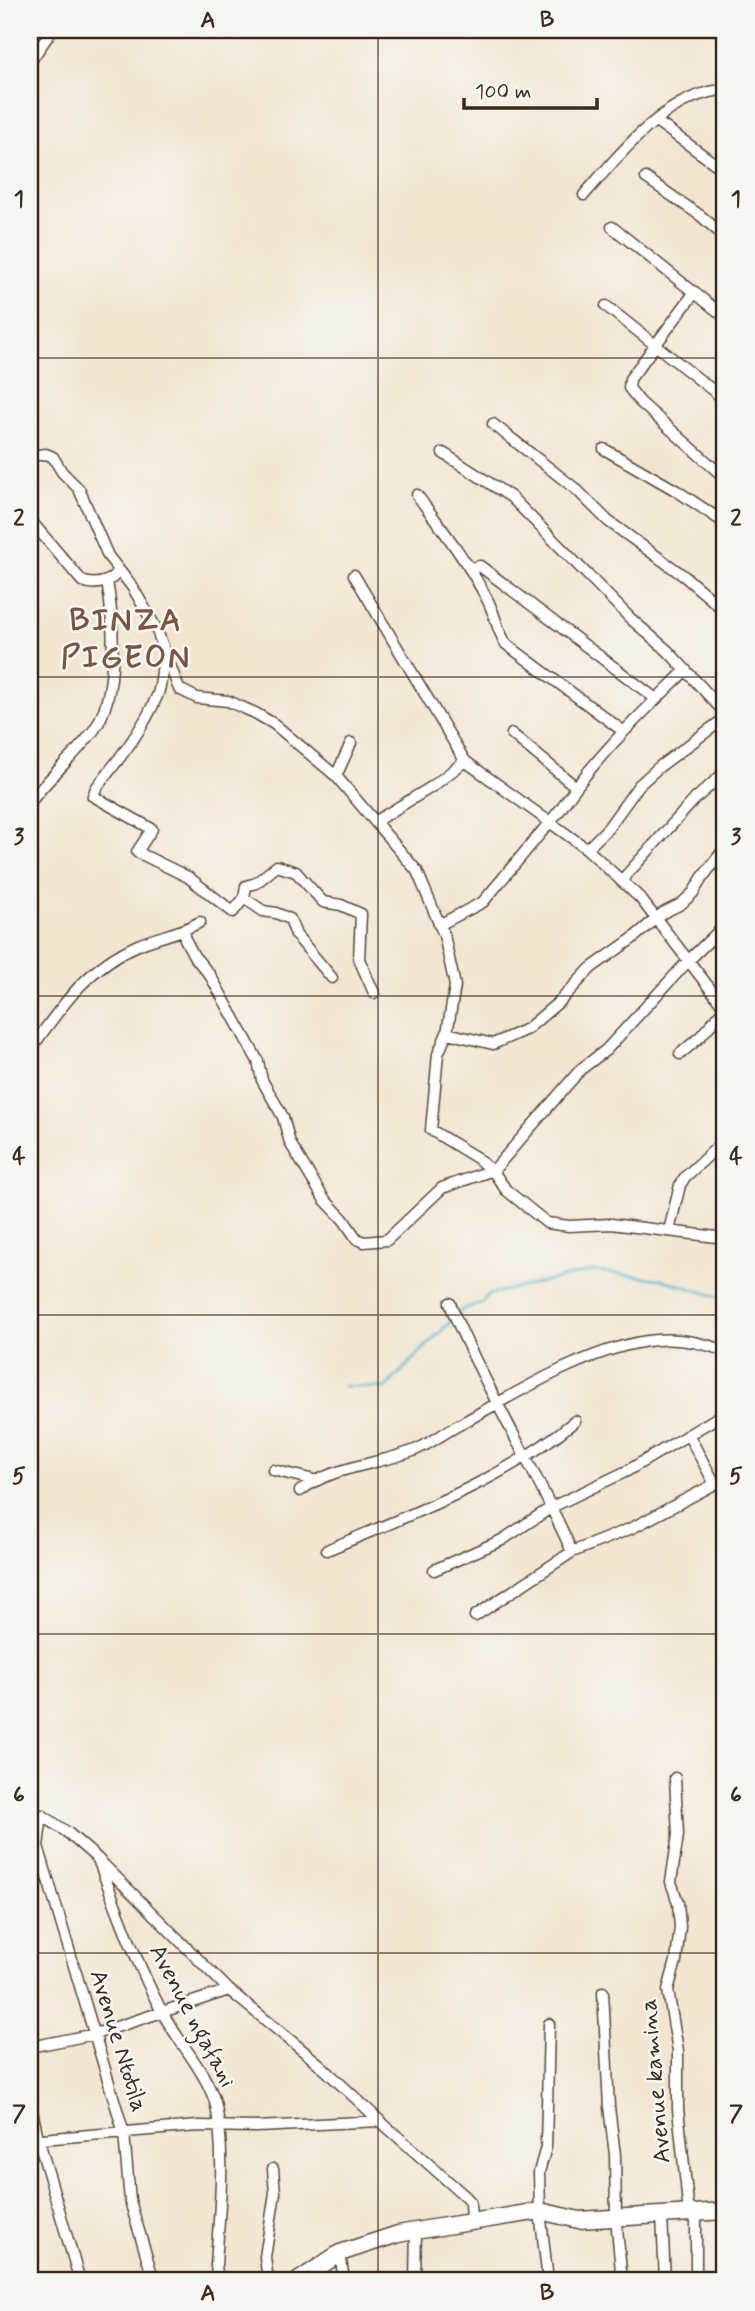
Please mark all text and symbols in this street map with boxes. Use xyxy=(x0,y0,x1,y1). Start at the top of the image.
text: A xyxy=(200,6,216,36)
text: B xyxy=(540,6,555,36)
scale bar xyxy=(464,66,598,110)
text: 100 m xyxy=(475,78,531,106)
text: 1 xyxy=(14,185,24,215)
text: 1 xyxy=(731,185,741,215)
text: 2 xyxy=(13,504,25,534)
text: 2 xyxy=(730,504,742,534)
district label: BINZA PIGEON xyxy=(61,600,191,679)
text: 3 xyxy=(14,823,25,853)
text: 3 xyxy=(731,823,742,853)
text: 4 xyxy=(12,1142,26,1172)
text: 4 xyxy=(729,1142,743,1172)
text: 5 xyxy=(12,1462,26,1492)
text: 5 xyxy=(729,1462,743,1492)
text: 6 xyxy=(13,1781,25,1811)
text: 6 xyxy=(730,1781,742,1811)
street label: Avenue ngafani xyxy=(139,1939,243,2094)
street label: Avenue Ntotila xyxy=(82,1966,154,2116)
street label: Avenue kamina xyxy=(633,1997,679,2165)
text: 7 xyxy=(12,2100,26,2130)
text: 7 xyxy=(729,2100,743,2130)
text: A xyxy=(200,2279,216,2309)
text: B xyxy=(540,2279,555,2309)

